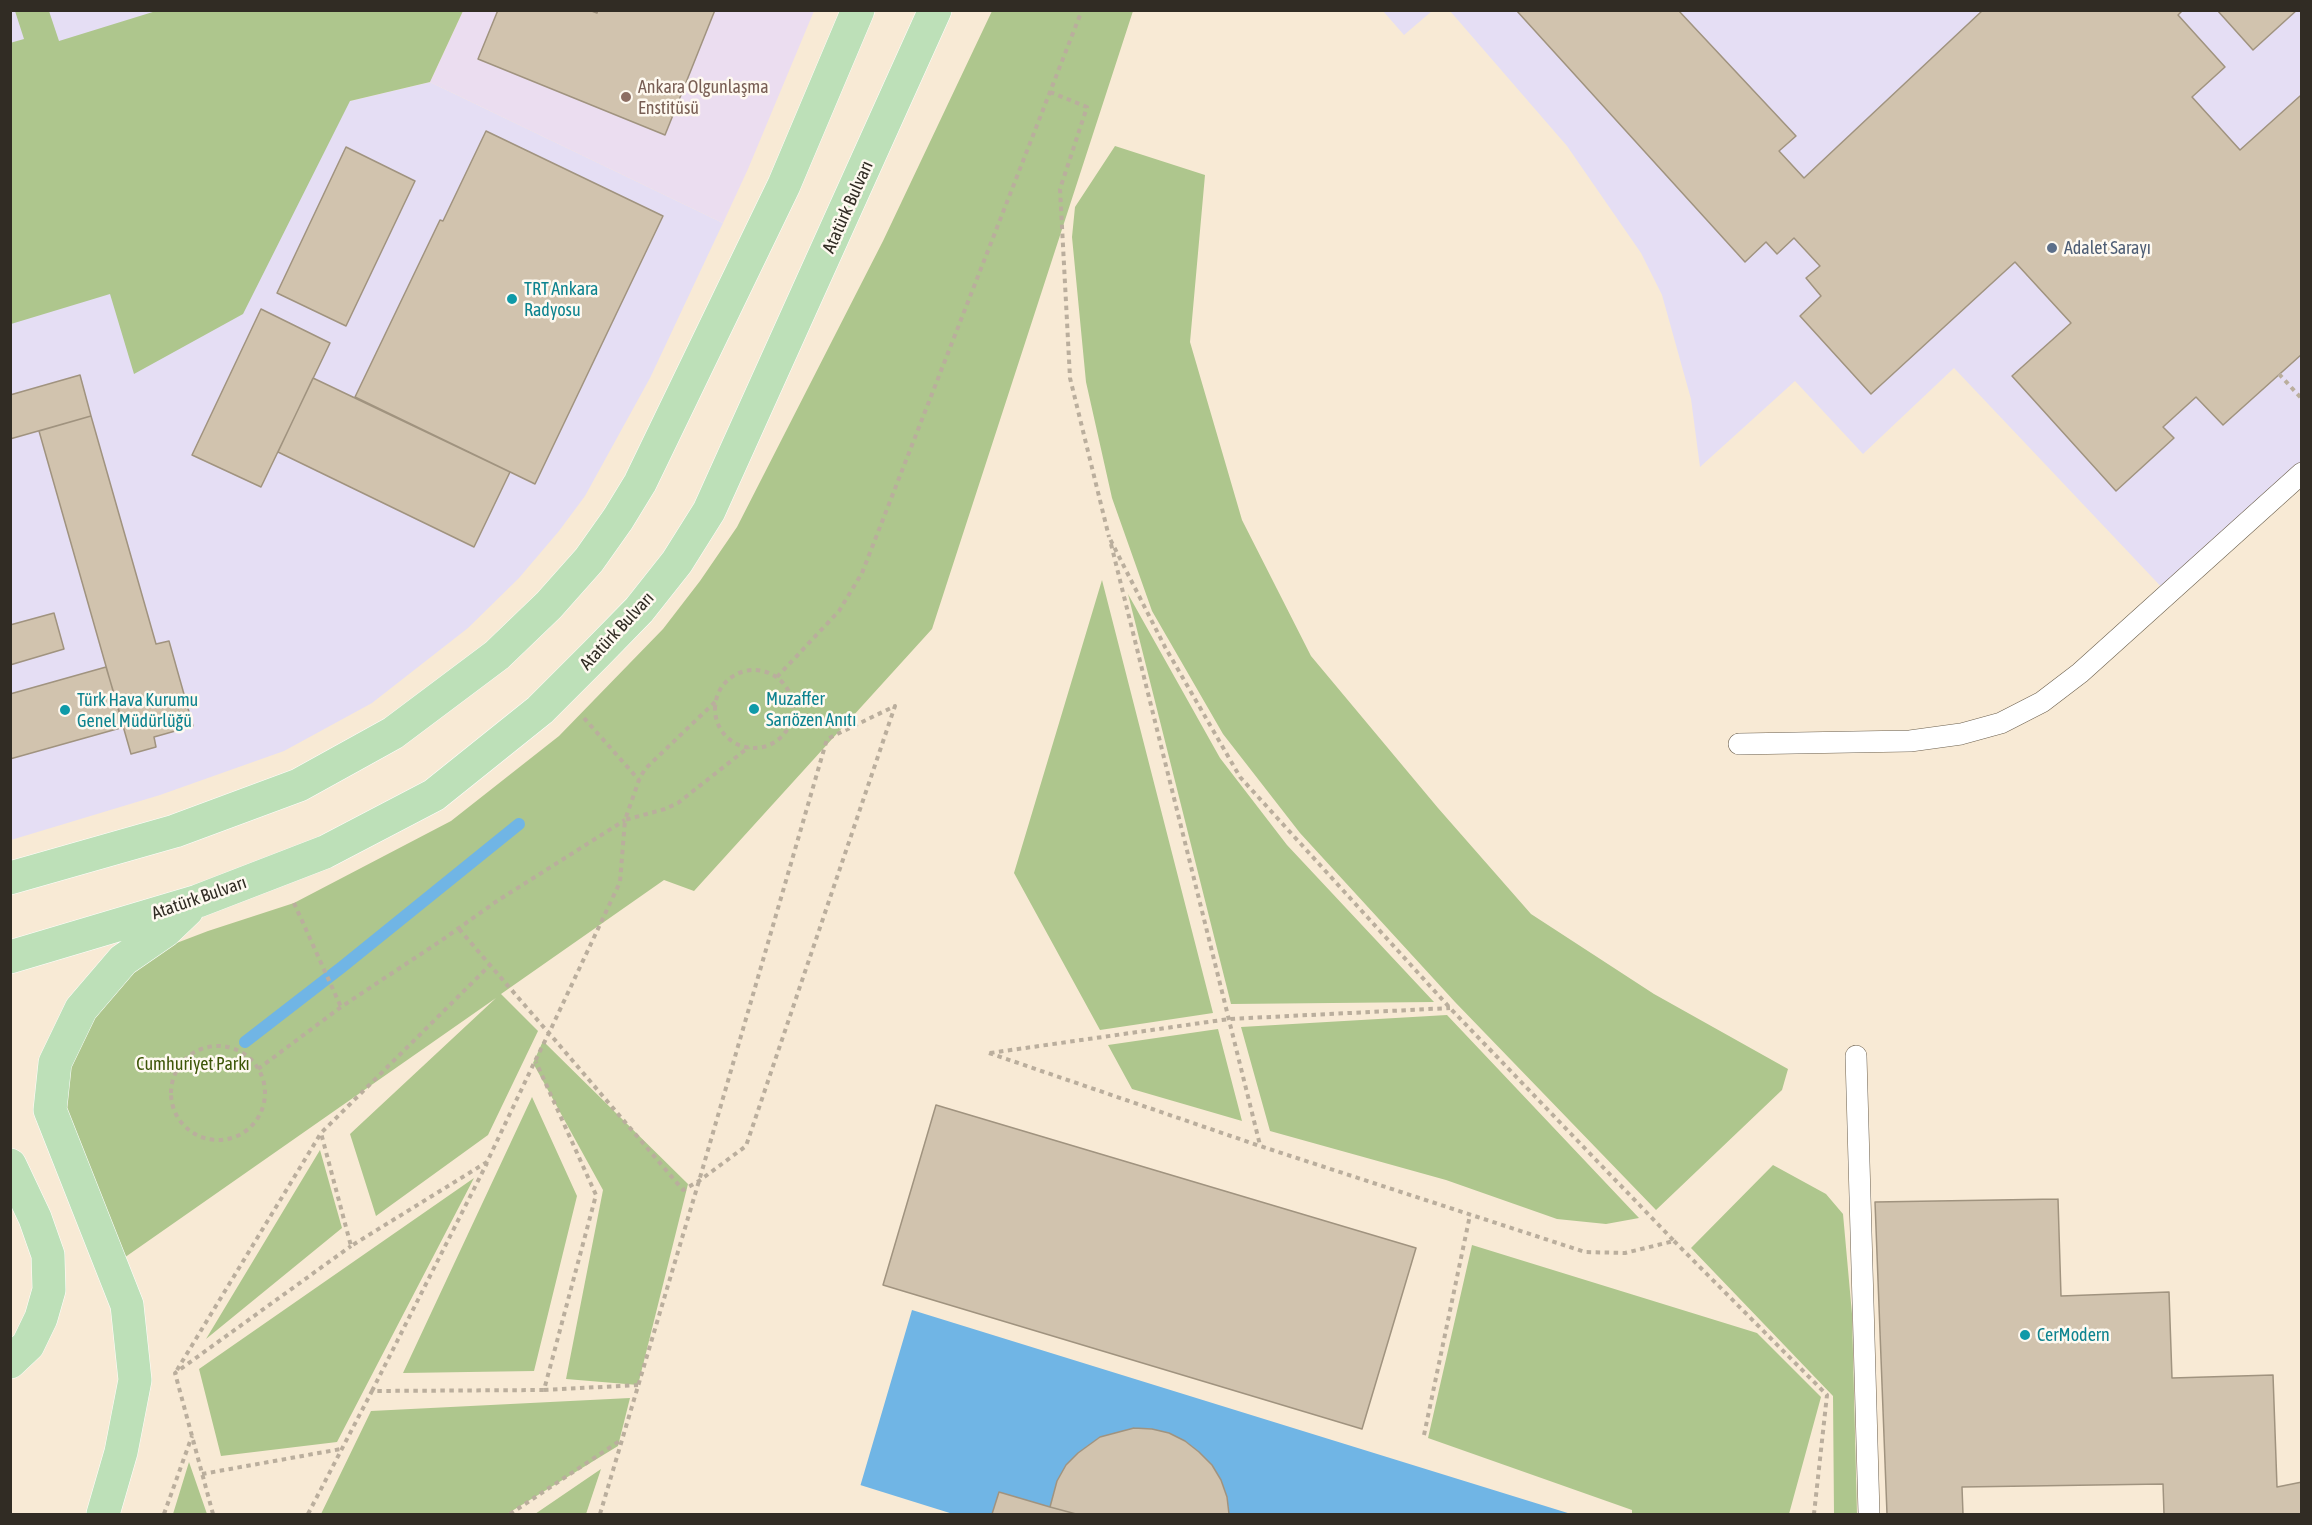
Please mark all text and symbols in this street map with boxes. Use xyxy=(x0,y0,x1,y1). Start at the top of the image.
place label: Ankara Olgunlaşma Enstitüsü xyxy=(638,76,769,118)
marker: Ankara Olgunlaşma Enstitüsü xyxy=(619,90,633,104)
street label: Atatürk Bulvarı xyxy=(818,157,878,257)
place label: Adalet Sarayı xyxy=(2064,237,2151,259)
marker: Adalet Sarayı xyxy=(2045,241,2059,255)
place label: TRT Ankara Radyosu xyxy=(524,278,598,320)
marker: TRT Ankara Radyosu xyxy=(505,292,519,306)
street label: Atatürk Bulvarı xyxy=(575,587,659,675)
place label: Muzaffer Sarıözen Anıtı xyxy=(766,688,856,730)
place label: Türk Hava Kurumu Genel Müdürlüğü xyxy=(77,689,198,732)
marker: Muzaffer Sarıözen Anıtı xyxy=(747,702,761,716)
marker: Türk Hava Kurumu Genel Müdürlüğü xyxy=(58,703,72,717)
street label: Atatürk Bulvarı xyxy=(149,872,249,924)
park label: Cumhuriyet Parkı xyxy=(136,1053,250,1075)
place label: CerModern xyxy=(2037,1324,2110,1346)
marker: CerModern xyxy=(2018,1328,2032,1342)

